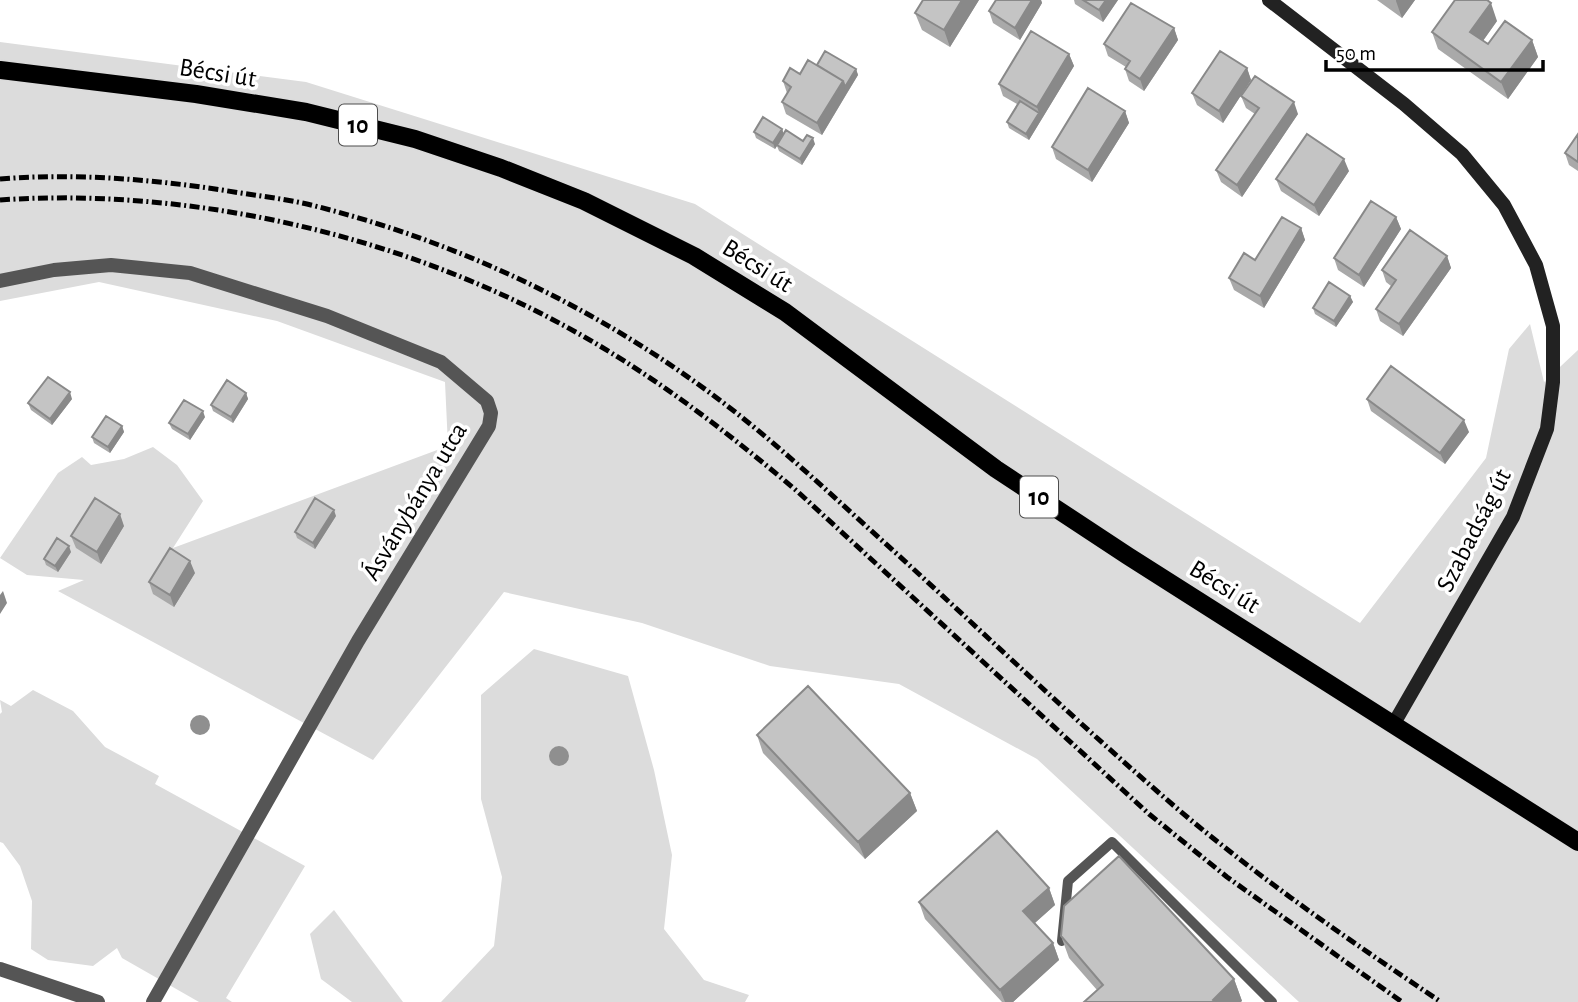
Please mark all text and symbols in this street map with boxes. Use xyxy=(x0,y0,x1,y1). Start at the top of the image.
scale bar xyxy=(1326,28,1543,72)
text: 50 m xyxy=(1336,43,1376,64)
street label: Bécsi út xyxy=(178,54,258,92)
road number: 10 xyxy=(339,104,377,146)
street label: Bécsi út xyxy=(718,234,797,297)
street label: Ásványbánya utca xyxy=(356,417,472,585)
street label: Szabadság út xyxy=(1432,465,1516,596)
road number: 10 xyxy=(1020,476,1058,518)
street label: Bécsi út xyxy=(1185,555,1264,618)

